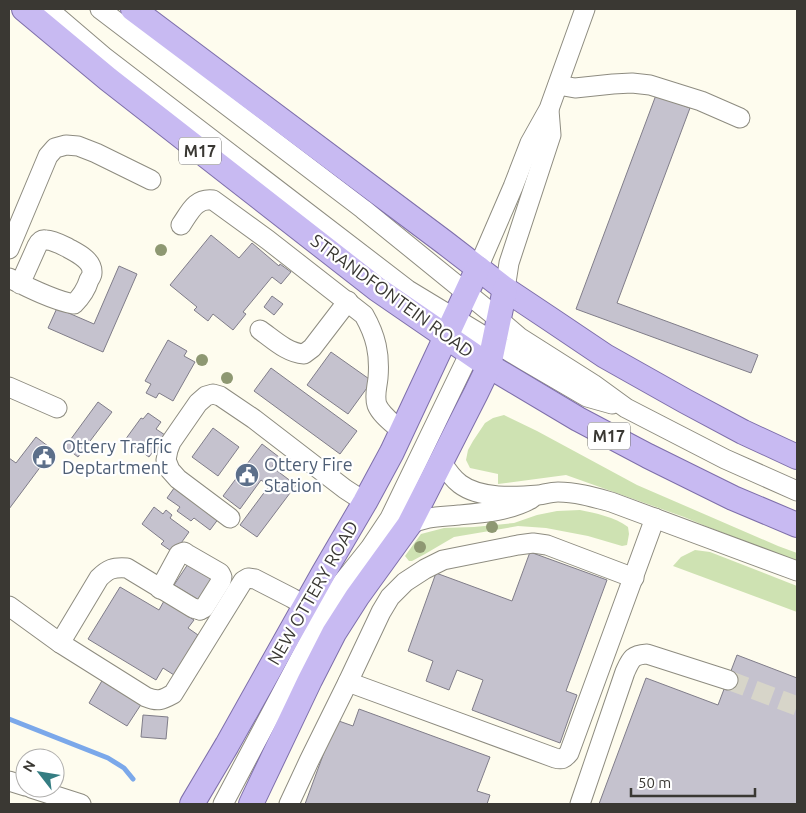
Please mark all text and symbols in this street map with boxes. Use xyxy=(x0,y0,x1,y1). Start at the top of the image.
road number: M17 xyxy=(179,138,221,164)
street label: STRANDFONTEIN ROAD xyxy=(308,230,478,361)
road number: M17 xyxy=(588,422,630,450)
place label: Ottery Traffic Deptartment xyxy=(62,436,172,477)
public building icon: Ottery Traffic Deptartment xyxy=(31,444,57,470)
place label: Ottery Fire Station xyxy=(264,454,353,495)
public building icon: Ottery Fire Station xyxy=(234,462,260,488)
street label: NEW OTTERY ROAD xyxy=(263,517,362,668)
north arrow xyxy=(15,748,65,798)
text: N xyxy=(19,758,38,775)
scale bar xyxy=(631,766,755,798)
text: 50 m xyxy=(638,774,671,791)

